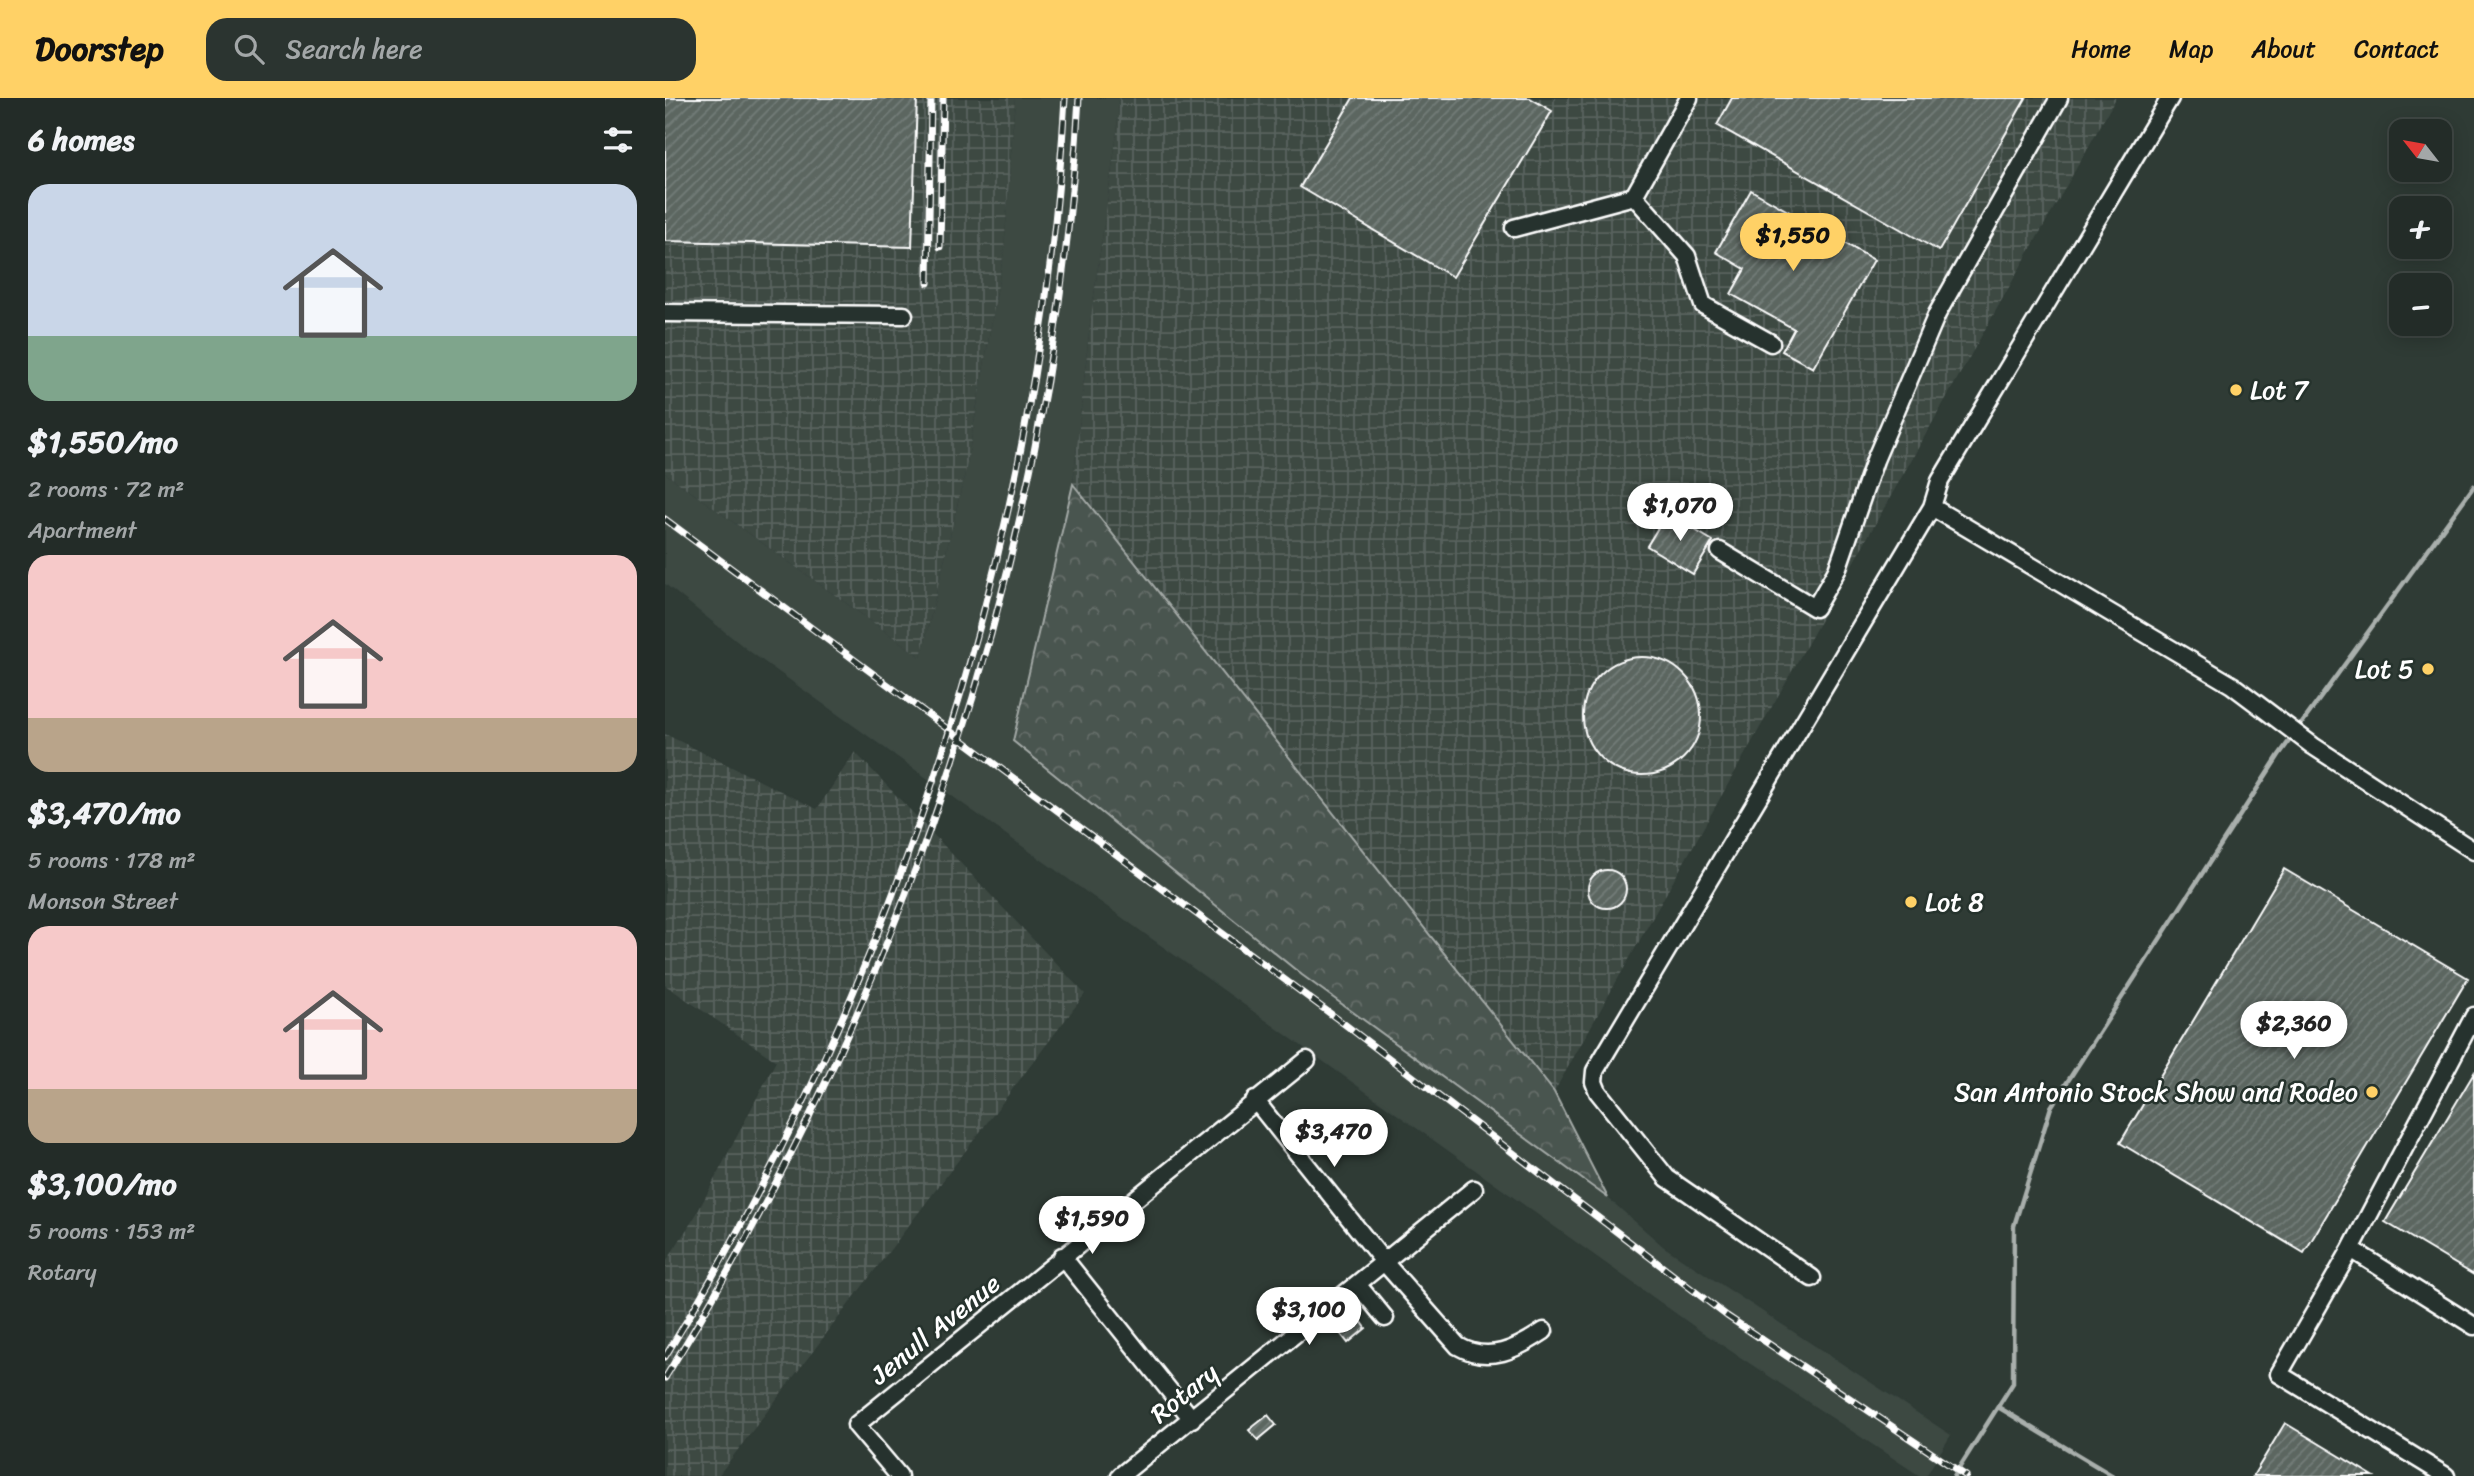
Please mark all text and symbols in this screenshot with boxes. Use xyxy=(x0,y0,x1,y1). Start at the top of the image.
search box xyxy=(206,18,696,81)
text: Doorstep xyxy=(35,20,164,78)
text: Search here xyxy=(286,26,423,72)
text: Home xyxy=(2071,28,2131,70)
text: Map xyxy=(2169,28,2213,70)
text: About xyxy=(2251,28,2316,70)
text: Contact xyxy=(2354,28,2439,70)
icon: search xyxy=(230,30,268,68)
text: 6 homes xyxy=(28,113,135,167)
north arrow xyxy=(2389,119,2452,182)
map controls xyxy=(2389,119,2452,336)
icon: filters xyxy=(599,121,637,159)
button: + xyxy=(2389,196,2452,259)
pin: $1,550 xyxy=(1736,214,1850,273)
text: $1,550 xyxy=(1756,215,1830,256)
icon: home xyxy=(270,230,396,356)
button: − xyxy=(2389,273,2452,336)
place label: Lot 7 xyxy=(2250,367,2310,413)
marker: Lot 7 xyxy=(2228,382,2244,398)
text: $1,550/mo xyxy=(28,415,178,469)
text: 2 rooms · 72 m² xyxy=(28,469,184,510)
pin: $1,070 xyxy=(1623,484,1737,543)
text: $1,070 xyxy=(1643,485,1717,526)
text: Apartment xyxy=(28,510,137,551)
icon: home xyxy=(270,601,396,727)
place label: Lot 5 xyxy=(2355,646,2414,692)
marker: Lot 5 xyxy=(2420,661,2436,677)
text: $3,470/mo xyxy=(28,786,181,840)
text: 5 rooms · 178 m² xyxy=(28,840,196,881)
place label: Lot 8 xyxy=(1925,879,1984,925)
text: Monson Street xyxy=(28,881,178,922)
marker: Lot 8 xyxy=(1903,894,1919,910)
icon: home xyxy=(270,972,396,1098)
pin: $2,360 xyxy=(2237,1002,2351,1061)
text: $2,360 xyxy=(2256,1003,2332,1044)
place label: San Antonio Stock Show and Rodeo xyxy=(1954,1069,2358,1115)
marker: San Antonio Stock Show and Rodeo xyxy=(2364,1084,2380,1100)
pin: $3,470 xyxy=(1277,1110,1391,1169)
text: $3,470 xyxy=(1296,1111,1372,1152)
text: $3,100/mo xyxy=(28,1157,177,1211)
pin: $1,590 xyxy=(1035,1196,1149,1256)
text: $1,590 xyxy=(1055,1198,1129,1239)
text: 5 rooms · 153 m² xyxy=(28,1211,195,1252)
text: Rotary xyxy=(28,1252,96,1293)
street label: Jenull Avenue xyxy=(858,1261,1011,1397)
pin: $3,100 xyxy=(1252,1288,1366,1347)
text: $3,100 xyxy=(1272,1289,1346,1330)
street label: Rotary xyxy=(1139,1350,1229,1435)

